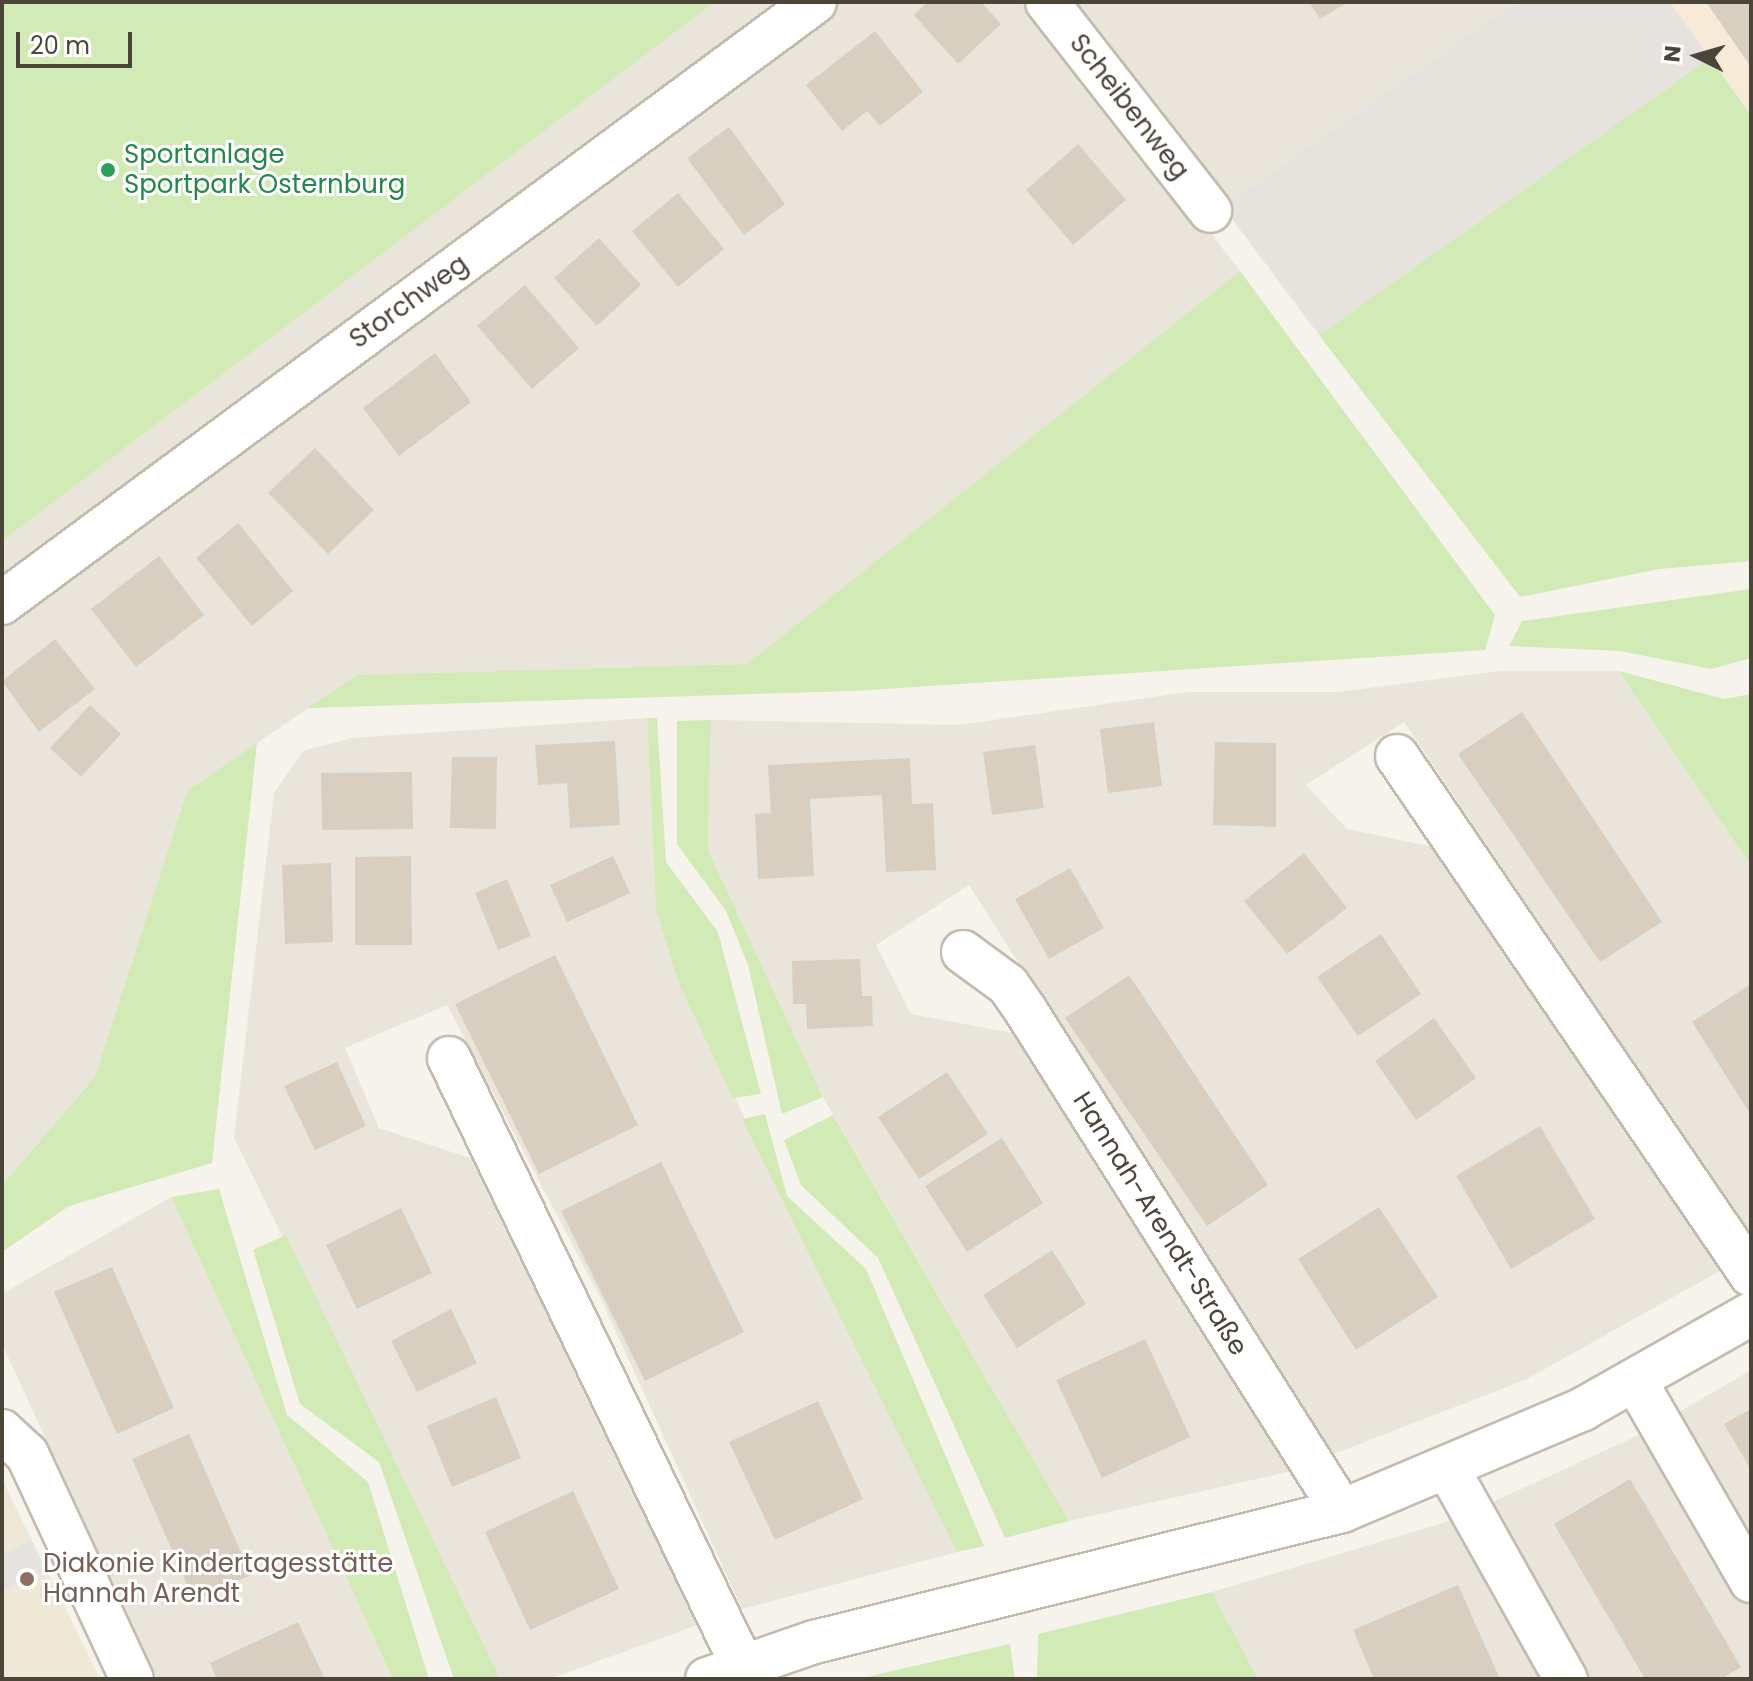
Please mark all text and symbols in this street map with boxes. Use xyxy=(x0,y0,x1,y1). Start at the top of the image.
scale bar xyxy=(20,16,136,66)
north arrow xyxy=(1657,16,1737,96)
street label: Scheibenweg xyxy=(1063,28,1195,186)
text: 20 m xyxy=(30,29,90,62)
text: N xyxy=(1656,44,1689,63)
place label: Sportanlage Sportpark Osternburg xyxy=(124,139,405,200)
marker: Sportanlage Sportpark Osternburg xyxy=(99,161,117,179)
street label: Storchweg xyxy=(344,249,474,355)
street label: Hannah-Arendt-Straße xyxy=(1066,1087,1254,1361)
place label: Diakonie Kindertagesstätte Hannah Arendt xyxy=(43,1548,393,1610)
marker: Diakonie Kindertagesstätte Hannah Arendt xyxy=(18,1570,36,1588)

